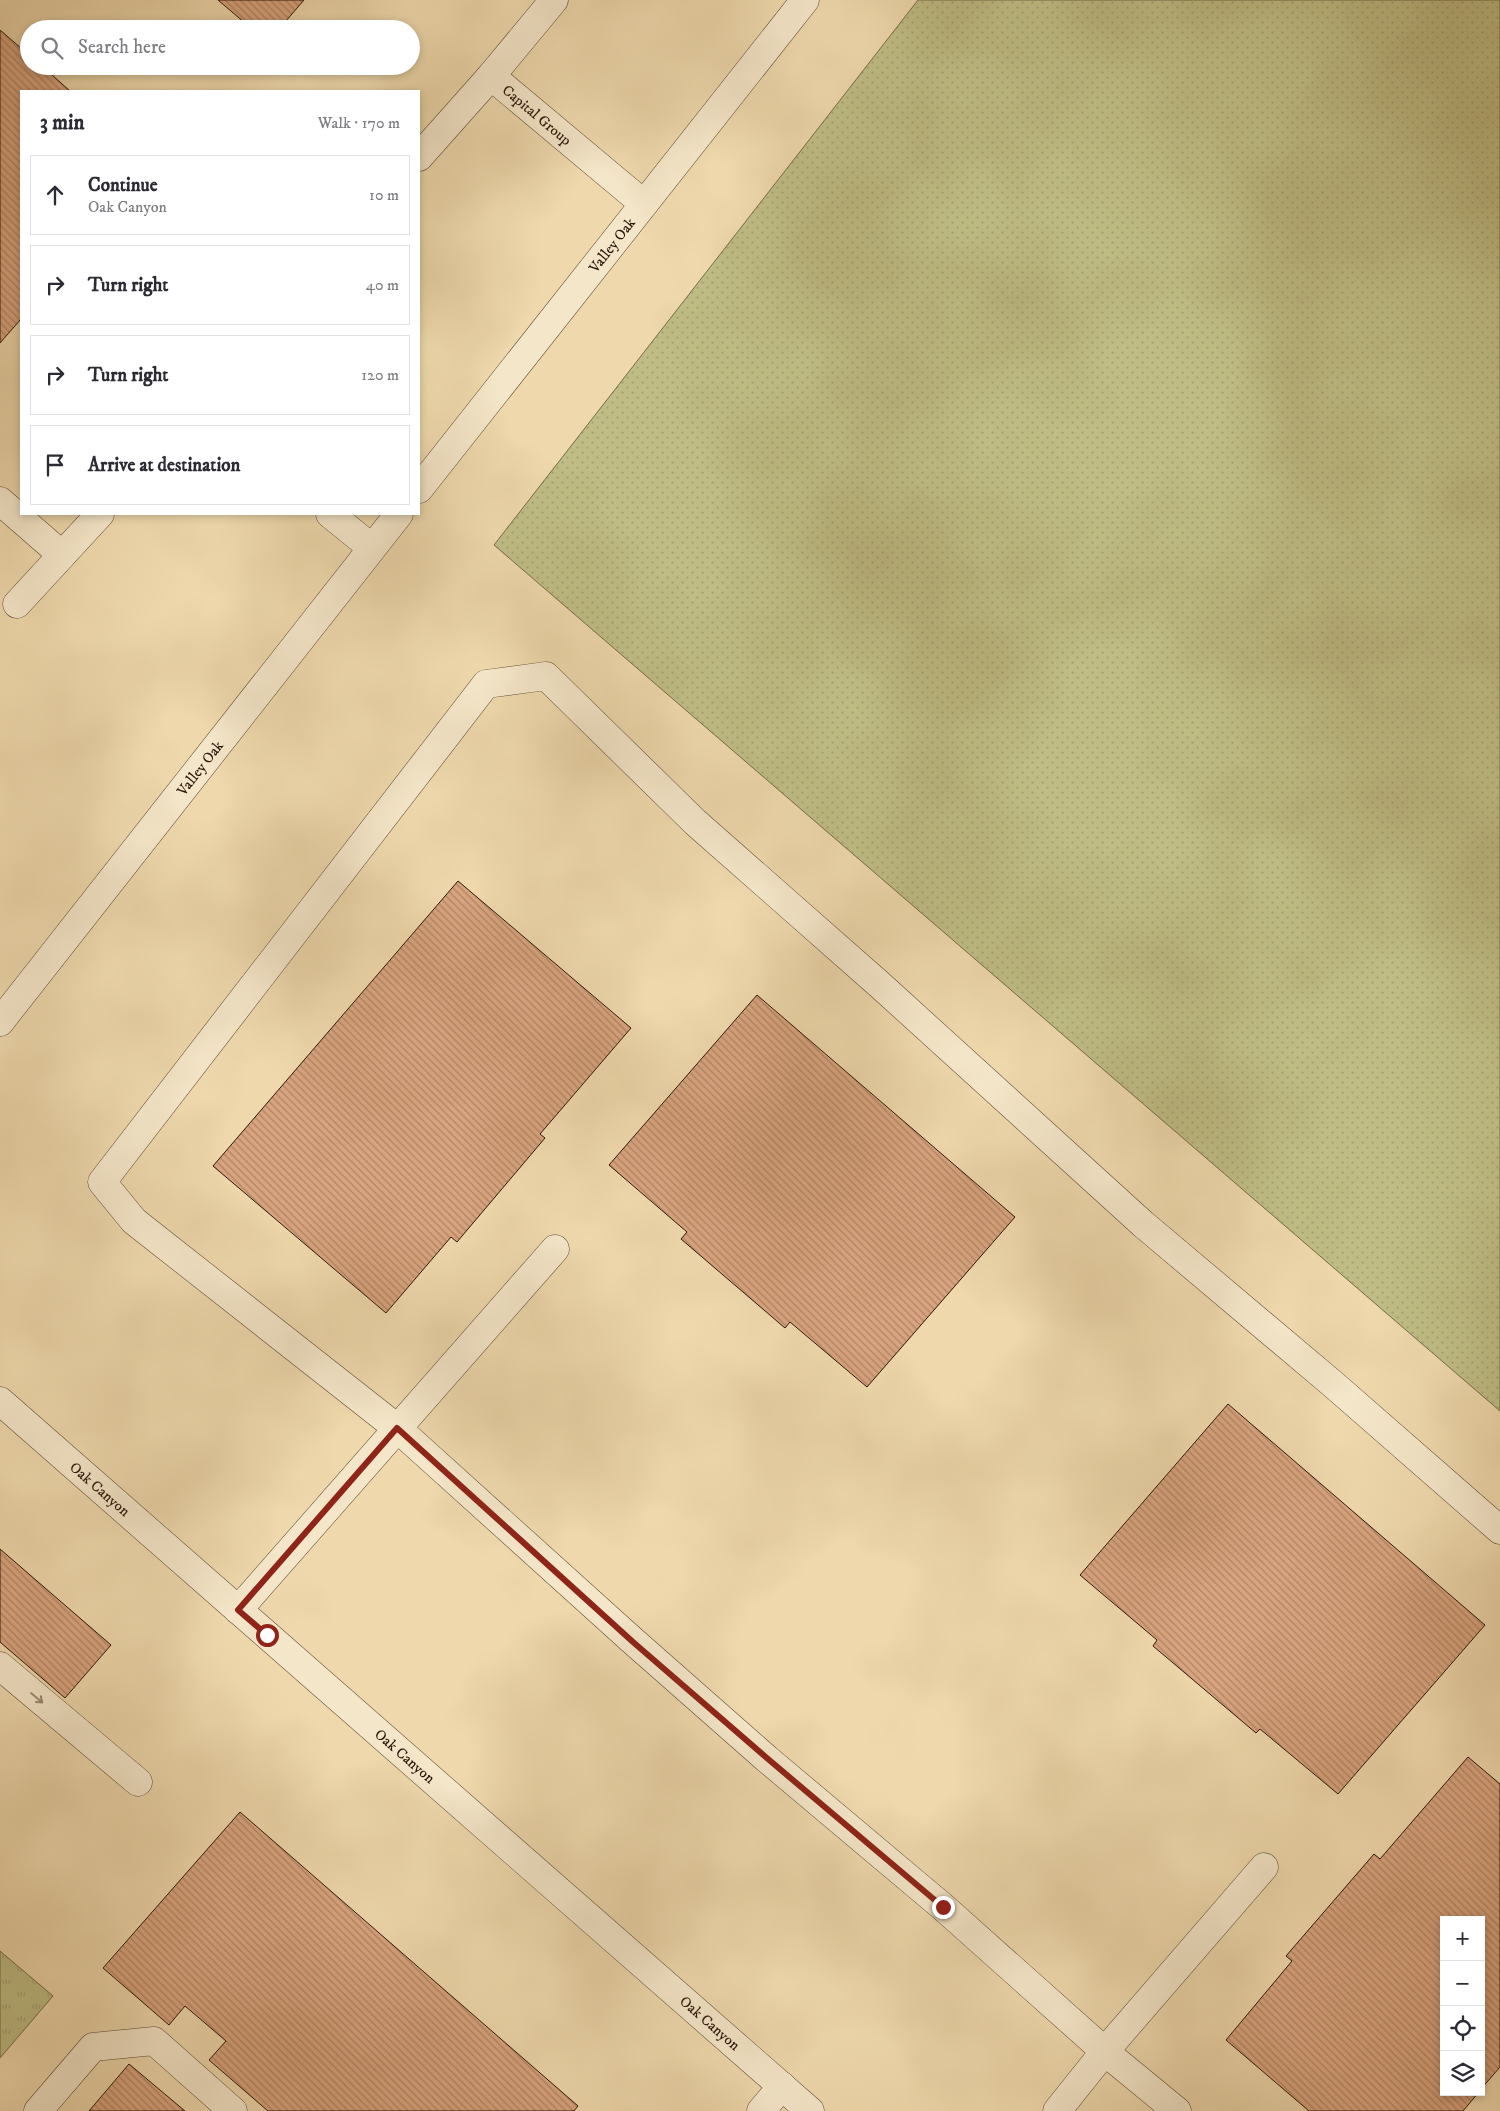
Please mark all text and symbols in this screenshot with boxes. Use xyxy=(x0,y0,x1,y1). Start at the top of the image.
search box xyxy=(20,20,420,75)
icon: search xyxy=(38,34,66,62)
text: Search here xyxy=(78,36,166,59)
street label: Capital Group xyxy=(498,81,576,150)
text: 3 min xyxy=(40,110,85,136)
text: Walk · 170 m xyxy=(318,113,400,133)
text: Continue xyxy=(88,174,158,197)
icon: ahead xyxy=(41,181,69,209)
text: 10 m xyxy=(369,185,399,205)
text: Oak Canyon xyxy=(88,197,167,217)
street label: Valley Oak xyxy=(584,213,640,278)
icon: right xyxy=(41,271,69,299)
text: Turn right xyxy=(88,274,168,297)
text: 40 m xyxy=(366,275,399,295)
icon: right xyxy=(41,361,69,389)
text: Turn right xyxy=(88,364,168,387)
text: 120 m xyxy=(361,365,399,385)
icon: arrive xyxy=(41,451,69,479)
text: Arrive at destination xyxy=(88,454,240,477)
street label: Valley Oak xyxy=(172,736,228,801)
street label: Oak Canyon xyxy=(66,1458,134,1521)
route start xyxy=(256,1624,279,1647)
one-way arrow xyxy=(31,1692,44,1703)
street label: Oak Canyon xyxy=(371,1725,439,1788)
route end xyxy=(932,1896,955,1919)
map controls xyxy=(1440,1916,1485,2096)
button: + xyxy=(1440,1916,1485,1961)
button: − xyxy=(1440,1961,1485,2006)
street label: Oak Canyon xyxy=(676,1992,744,2055)
button: locate xyxy=(1440,2006,1485,2051)
button: layers xyxy=(1440,2051,1485,2096)

